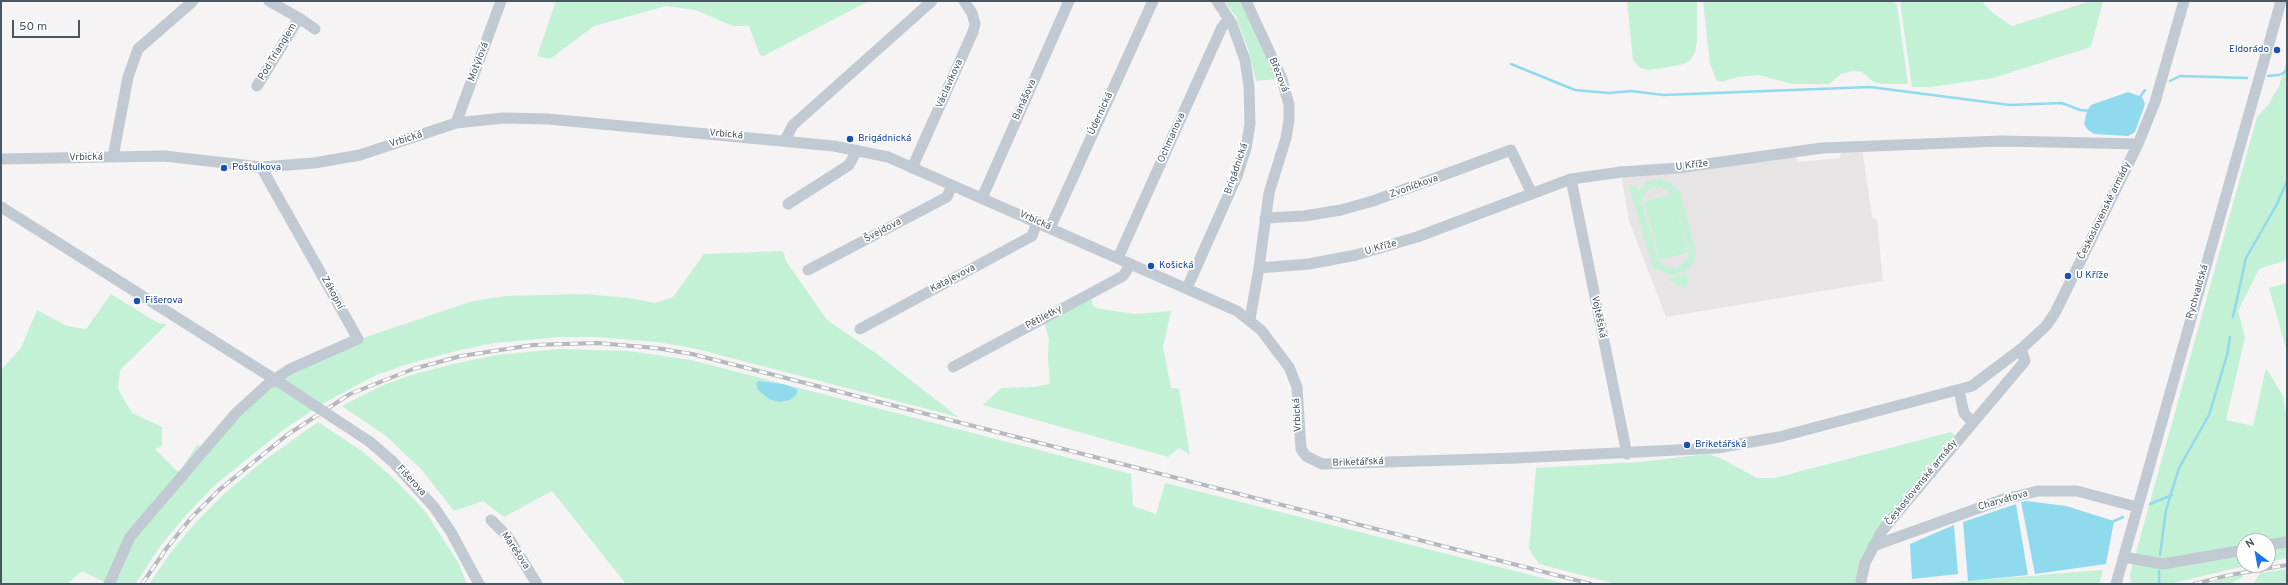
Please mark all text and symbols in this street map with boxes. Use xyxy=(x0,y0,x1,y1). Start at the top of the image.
scale bar xyxy=(14,12,82,38)
text: 50 m xyxy=(19,19,47,35)
street label: Pod Trianglem xyxy=(256,21,300,83)
street label: Motýlová xyxy=(466,41,492,83)
place label: Eldorádo xyxy=(2229,44,2269,56)
marker: Eldorádo xyxy=(2272,45,2282,55)
street label: Březová xyxy=(1266,56,1290,94)
street label: Václavíkova xyxy=(934,58,966,110)
street label: Banášova xyxy=(1011,78,1039,122)
street label: Údernická xyxy=(1086,91,1116,137)
street label: Ochmanova xyxy=(1156,111,1188,165)
street label: Vrbická xyxy=(709,128,743,142)
street label: Vrbická xyxy=(388,129,424,151)
place label: Brigádnická xyxy=(858,133,911,145)
marker: Brigádnická xyxy=(845,134,855,144)
street label: Brigádnická xyxy=(1223,142,1251,196)
street label: Vrbická xyxy=(69,152,103,164)
street label: U Kříže xyxy=(1675,158,1709,174)
street label: Československé armády xyxy=(2076,160,2134,262)
place label: Poštulkova xyxy=(232,162,281,174)
marker: Poštulkova xyxy=(219,163,229,173)
street label: Zvoníčkova xyxy=(1388,173,1440,201)
street label: Vrbická xyxy=(1017,209,1053,233)
street label: Švejdova xyxy=(862,216,904,246)
street label: U Kříže xyxy=(1364,238,1398,258)
place label: Košická xyxy=(1159,260,1194,272)
marker: Košická xyxy=(1146,261,1156,271)
street label: Katajevova xyxy=(928,262,978,296)
street label: Rychvaldská xyxy=(2185,263,2211,321)
place label: U Kříže xyxy=(2076,270,2109,282)
marker: U Kříže xyxy=(2063,271,2073,281)
street label: Zákopní xyxy=(318,274,346,312)
place label: Fišerova xyxy=(145,295,183,307)
street label: Vojtěšská xyxy=(1588,295,1608,339)
marker: Fišerova xyxy=(132,296,142,306)
street label: Pětiletky xyxy=(1024,303,1064,333)
street label: Vrbická xyxy=(1291,398,1305,432)
street label: Československé armády xyxy=(1884,438,1960,528)
place label: Briketářská xyxy=(1695,439,1746,451)
marker: Briketářská xyxy=(1682,440,1692,450)
street label: Briketářská xyxy=(1332,456,1384,470)
street label: Fišerova xyxy=(394,463,428,499)
street label: Charvátova xyxy=(1977,488,2029,514)
street label: Marešova xyxy=(498,530,532,572)
north arrow xyxy=(2236,533,2276,573)
text: N xyxy=(2243,536,2257,552)

